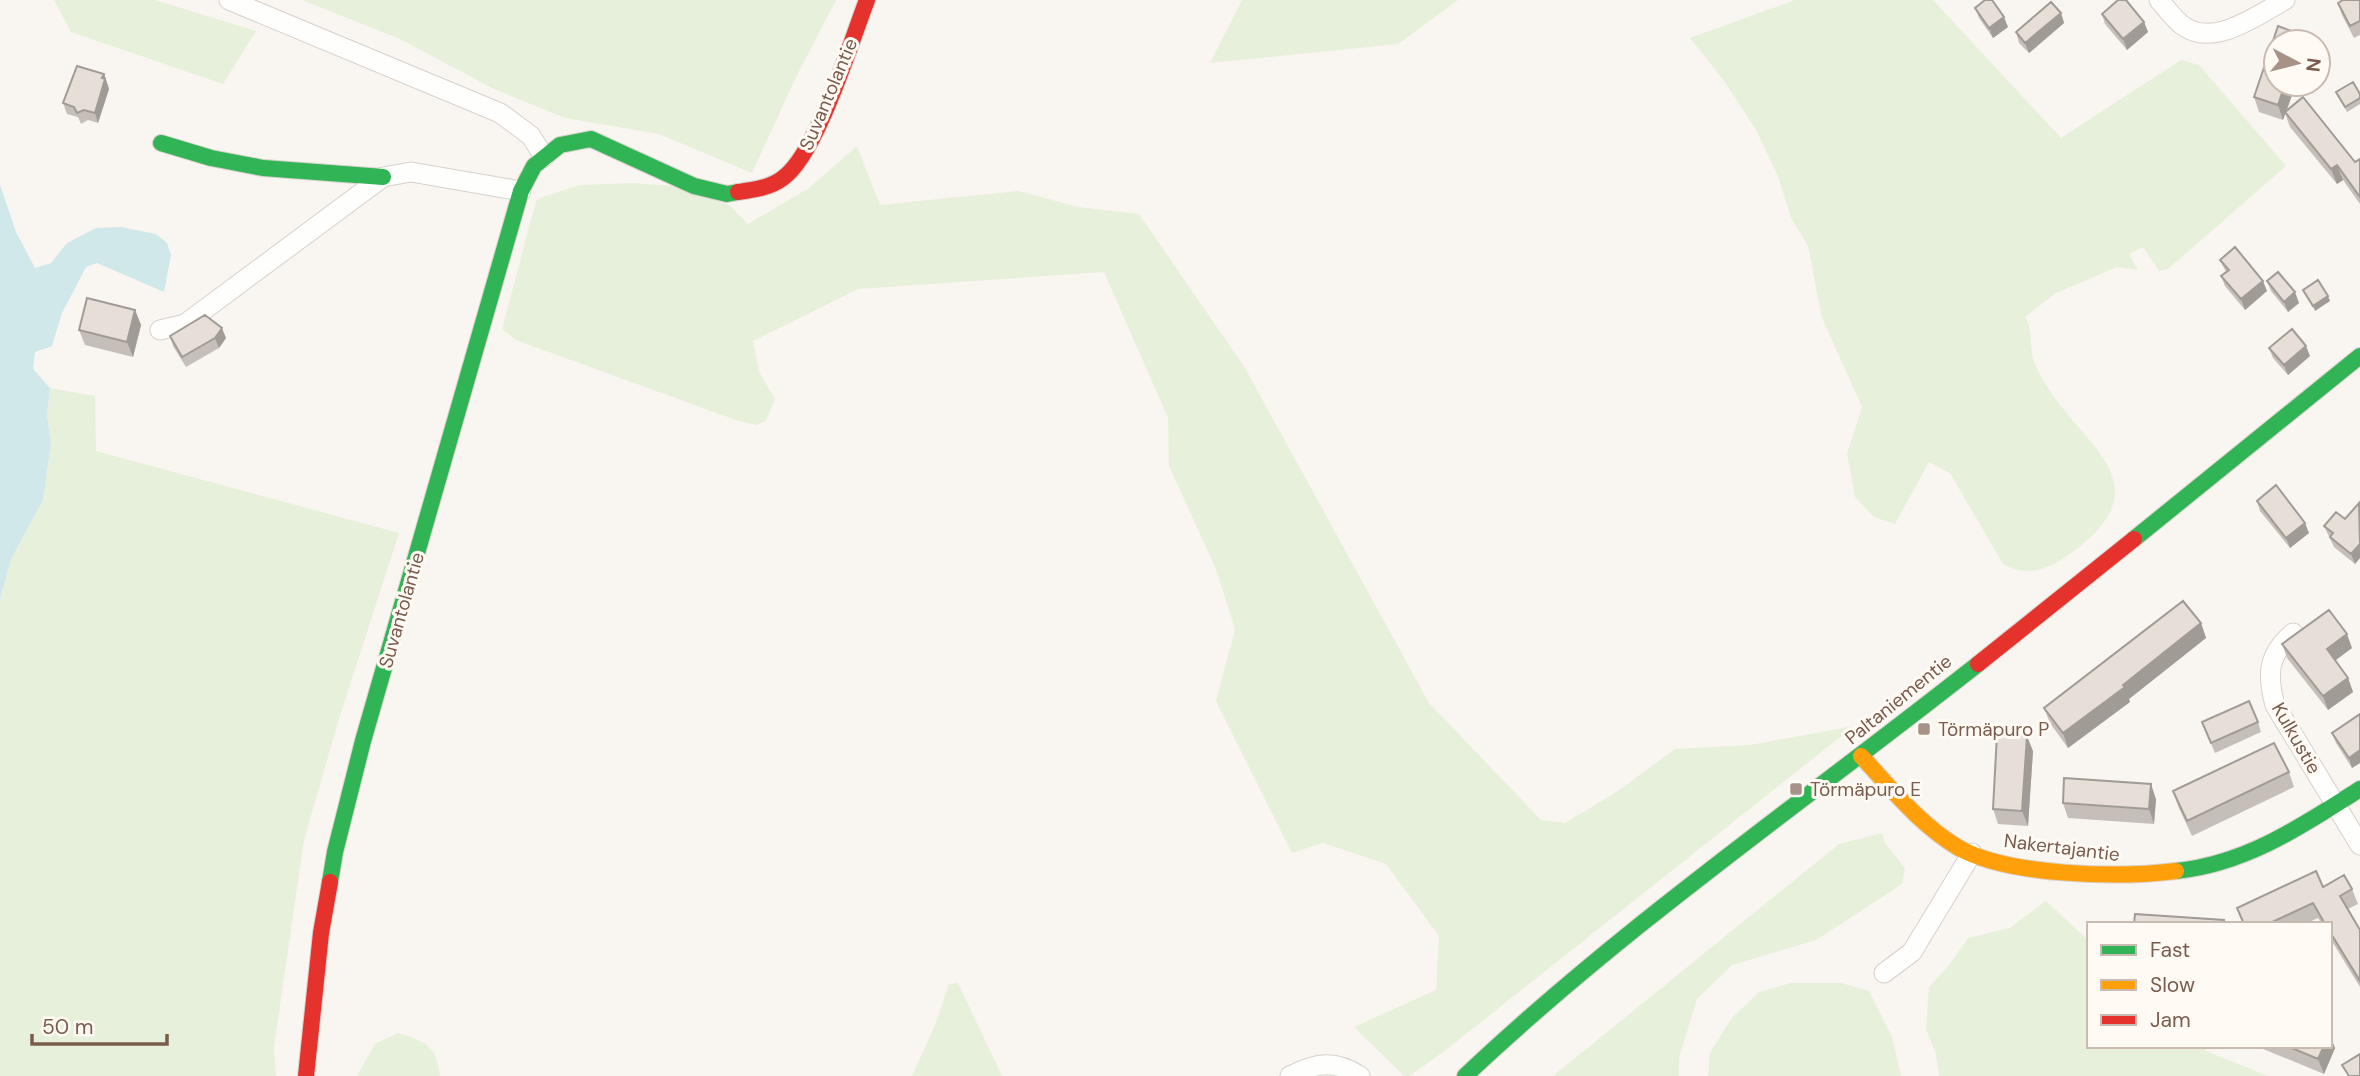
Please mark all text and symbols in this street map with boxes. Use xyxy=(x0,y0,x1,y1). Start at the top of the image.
north arrow xyxy=(2262,28,2332,98)
street label: Suvantolantie xyxy=(794,34,863,154)
text: N xyxy=(2300,57,2327,73)
street label: Suvantolantie xyxy=(373,549,430,671)
street label: Paltaniementie xyxy=(1840,649,1957,750)
street label: Kulkustie xyxy=(2266,698,2327,778)
place label: Törmäpuro P xyxy=(1938,717,2049,742)
marker: Törmäpuro P xyxy=(1916,721,1932,737)
place label: Törmäpuro E xyxy=(1810,777,1921,802)
marker: Törmäpuro E xyxy=(1788,781,1804,797)
street label: Nakertajantie xyxy=(2003,828,2121,867)
legend xyxy=(2087,922,2332,1048)
text: Fast xyxy=(2150,936,2190,964)
text: Slow xyxy=(2150,971,2195,999)
scale bar xyxy=(32,1002,166,1046)
text: Jam xyxy=(2150,1006,2191,1034)
text: 50 m xyxy=(42,1013,93,1041)

